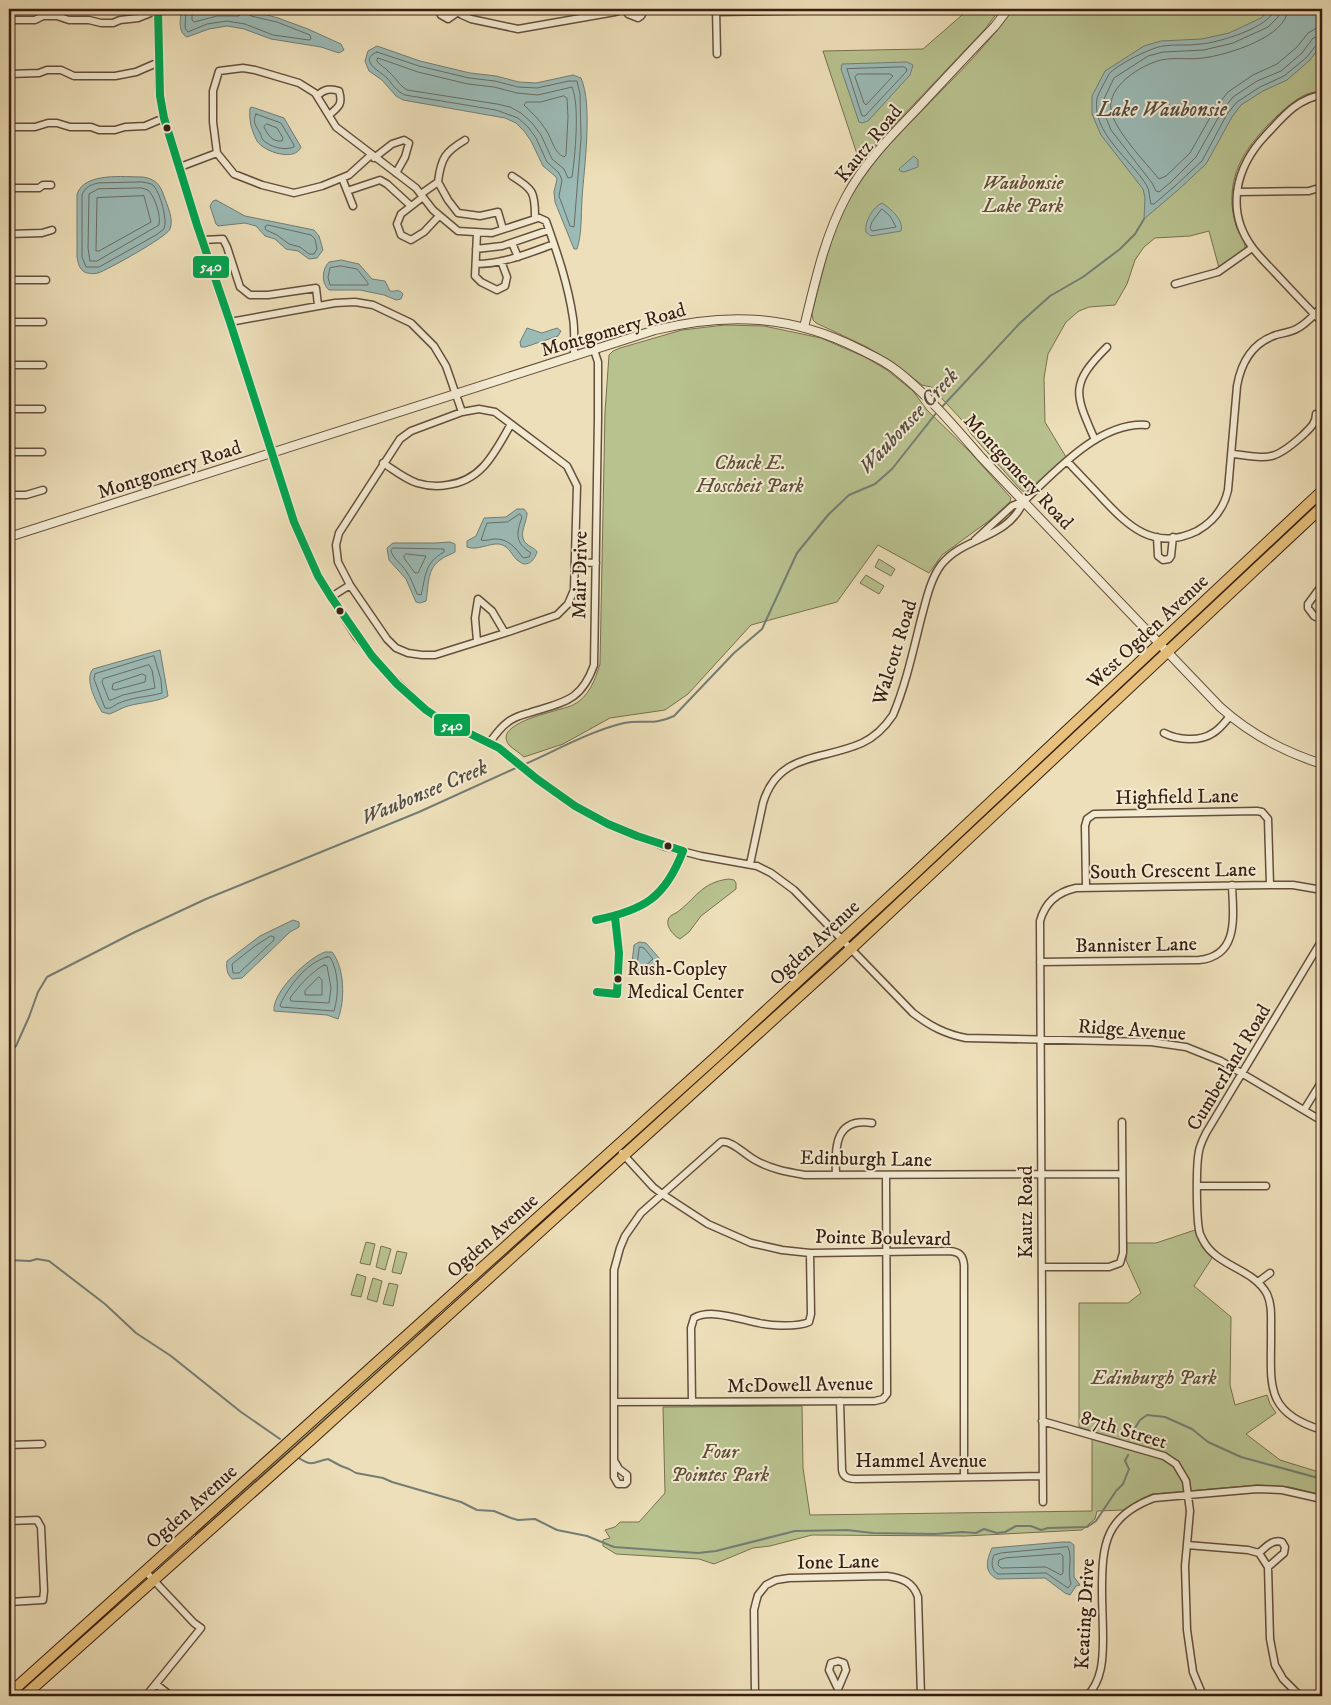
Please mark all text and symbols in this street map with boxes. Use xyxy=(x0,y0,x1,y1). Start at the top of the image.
water label: Lake Waubonsie xyxy=(1096,97,1228,123)
street label: Kautz Road xyxy=(830,100,908,188)
unlabelled marker xyxy=(162,123,172,133)
park label: Waubonsie Lake Park xyxy=(982,171,1065,219)
line badge: 540 xyxy=(192,255,230,279)
text: 540 xyxy=(199,258,222,276)
street label: Montgomery Road xyxy=(538,298,689,363)
water label: Waubonsee Creek xyxy=(853,363,964,480)
street label: Montgomery Road xyxy=(958,409,1078,535)
street label: Montgomery Road xyxy=(94,435,245,505)
park label: Chuck E. Hoscheit Park xyxy=(695,451,804,499)
street label: Mair Drive xyxy=(567,531,594,619)
street label: West Ogden Avenue xyxy=(1081,569,1214,696)
street label: Walcott Road xyxy=(867,597,923,709)
unlabelled marker xyxy=(335,606,345,616)
line badge: 540 xyxy=(433,713,471,737)
text: 540 xyxy=(440,717,463,735)
water label: Waubonsee Creek xyxy=(357,755,492,831)
street label: Highfield Lane xyxy=(1115,784,1239,811)
unlabelled marker xyxy=(663,841,673,851)
street label: South Crescent Lane xyxy=(1090,858,1256,885)
street label: Ogden Avenue xyxy=(765,895,865,991)
street label: Bannister Lane xyxy=(1075,932,1197,959)
place label: Rush-Copley Medical Center xyxy=(627,958,744,1004)
marker: Rush-Copley Medical Center xyxy=(613,974,623,984)
street label: Cumberland Road xyxy=(1182,1000,1277,1136)
street label: Ridge Avenue xyxy=(1077,1014,1187,1047)
street label: Edinburgh Lane xyxy=(800,1146,932,1173)
street label: Kautz Road xyxy=(1014,1165,1039,1259)
street label: Ogden Avenue xyxy=(442,1188,544,1284)
street label: Pointe Boulevard xyxy=(815,1225,951,1252)
park label: Edinburgh Park xyxy=(1090,1366,1217,1391)
street label: McDowell Avenue xyxy=(727,1372,873,1399)
street label: 87th Street xyxy=(1077,1405,1170,1455)
park label: Four Pointes Park xyxy=(671,1440,770,1488)
street label: Hammel Avenue xyxy=(855,1449,987,1474)
street label: Ogden Avenue xyxy=(141,1459,243,1555)
street label: Ione Lane xyxy=(797,1549,879,1576)
street label: Keating Drive xyxy=(1070,1558,1101,1670)

